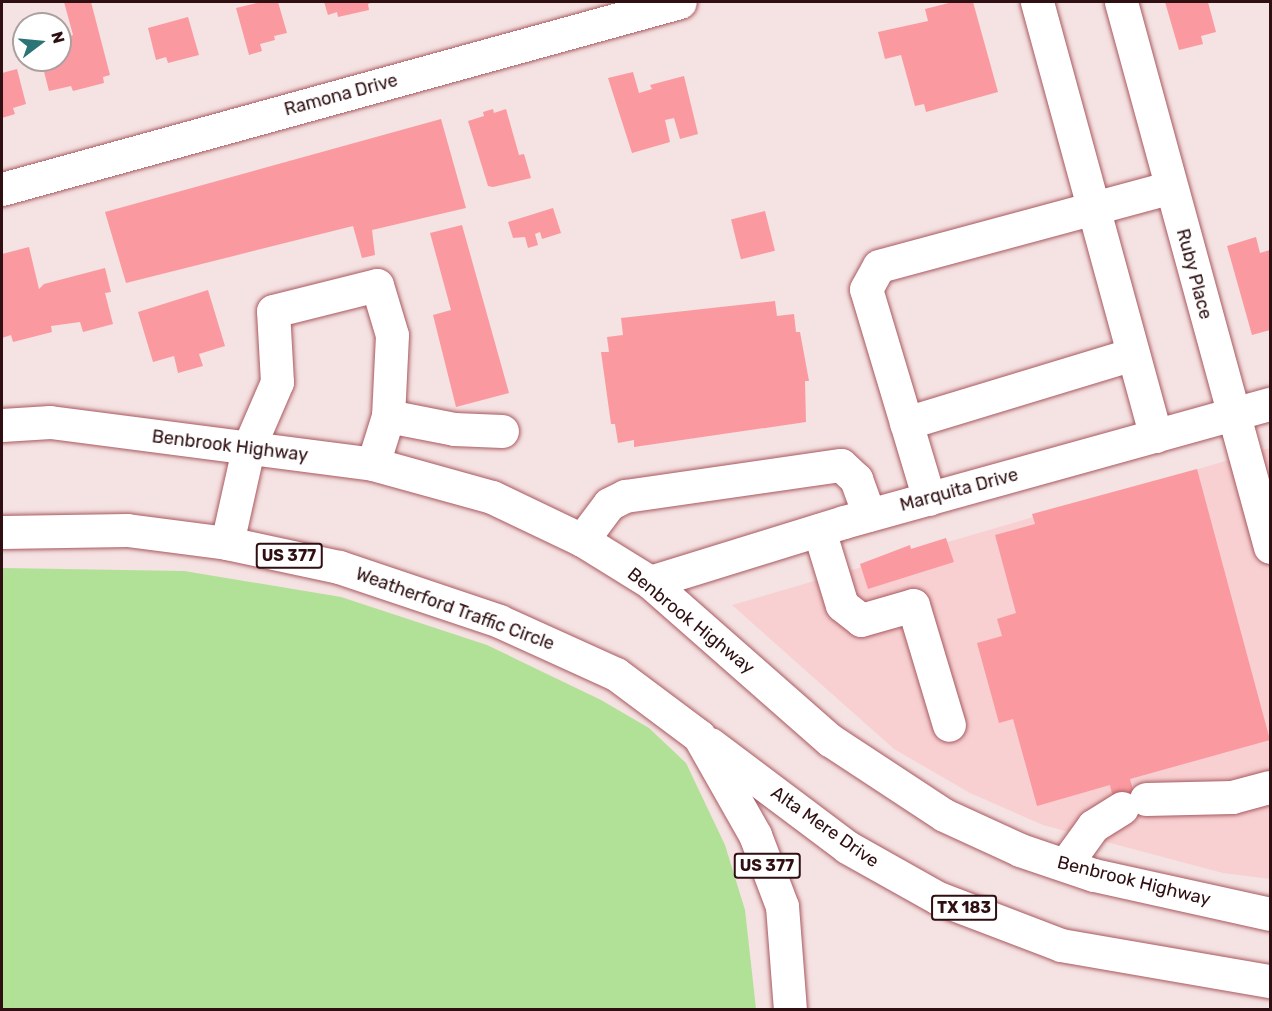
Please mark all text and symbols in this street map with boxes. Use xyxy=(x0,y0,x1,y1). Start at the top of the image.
north arrow xyxy=(12,12,72,72)
text: N xyxy=(47,29,69,46)
street label: Ramona Drive xyxy=(282,69,400,121)
street label: Ruby Place xyxy=(1172,226,1216,322)
street label: Benbrook Highway xyxy=(151,426,309,466)
street label: Marquita Drive xyxy=(898,464,1020,516)
road number: US 377 xyxy=(254,543,324,569)
street label: Weatherford Traffic Circle xyxy=(352,563,558,655)
street label: Benbrook Highway xyxy=(623,563,759,679)
street label: Alta Mere Drive xyxy=(767,782,883,872)
street label: Benbrook Highway xyxy=(1055,851,1213,911)
road number: US 377 xyxy=(732,853,801,879)
road number: TX 183 xyxy=(931,895,997,921)

